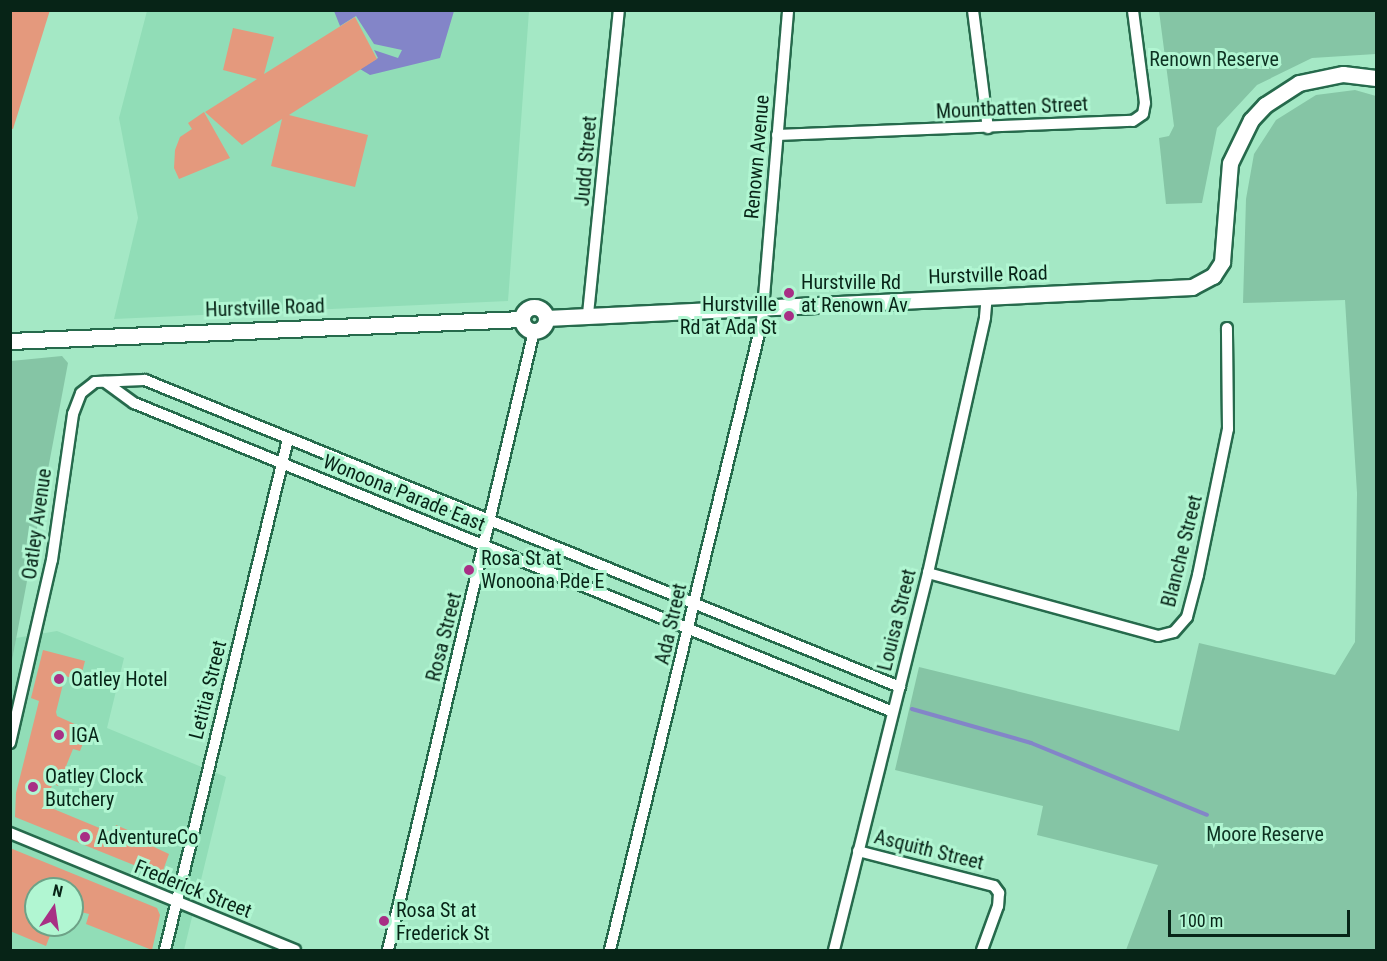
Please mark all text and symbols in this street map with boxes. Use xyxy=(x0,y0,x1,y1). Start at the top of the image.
park label: Renown Reserve xyxy=(1149,47,1279,71)
street label: Mountbatten Street xyxy=(935,92,1089,124)
street label: Renown Avenue xyxy=(740,94,774,220)
street label: Judd Street xyxy=(570,115,602,207)
street label: Hurstville Road xyxy=(928,261,1048,289)
place label: Hurstville Rd at Renown Av xyxy=(801,270,908,317)
marker: Hurstville Rd at Renown Av xyxy=(782,286,796,300)
place label: Hurstville Rd at Ada St xyxy=(680,292,777,339)
street label: Hurstville Road xyxy=(205,294,325,322)
marker: Hurstville Rd at Ada St xyxy=(782,309,796,323)
street label: Wonoona Parade East xyxy=(319,449,489,537)
street label: Oatley Avenue xyxy=(17,467,57,581)
street label: Blanche Street xyxy=(1157,493,1207,609)
place label: Rosa St at Wonoona Pde E xyxy=(481,546,604,593)
marker: Rosa St at Wonoona Pde E xyxy=(462,563,476,577)
street label: Louisa Street xyxy=(873,567,921,673)
street label: Ada Street xyxy=(650,581,692,667)
street label: Rosa Street xyxy=(421,590,467,684)
street label: Letitia Street xyxy=(184,638,232,742)
place label: Oatley Hotel xyxy=(71,667,168,691)
marker: Oatley Hotel xyxy=(52,672,66,686)
place label: IGA xyxy=(71,723,99,747)
marker: IGA xyxy=(52,728,66,742)
place label: Oatley Clock Butchery xyxy=(45,764,143,811)
marker: Oatley Clock Butchery xyxy=(26,780,40,794)
park label: Moore Reserve xyxy=(1206,822,1324,846)
place label: AdventureCo xyxy=(97,825,198,849)
street label: Asquith Street xyxy=(872,825,986,875)
marker: AdventureCo xyxy=(78,830,92,844)
street label: Frederick Street xyxy=(131,855,255,923)
north arrow xyxy=(24,877,84,937)
text: N xyxy=(51,881,65,901)
place label: Rosa St at Frederick St xyxy=(396,898,490,945)
scale bar xyxy=(1171,898,1352,936)
text: 100 m xyxy=(1179,910,1223,931)
marker: Rosa St at Frederick St xyxy=(377,914,391,928)

